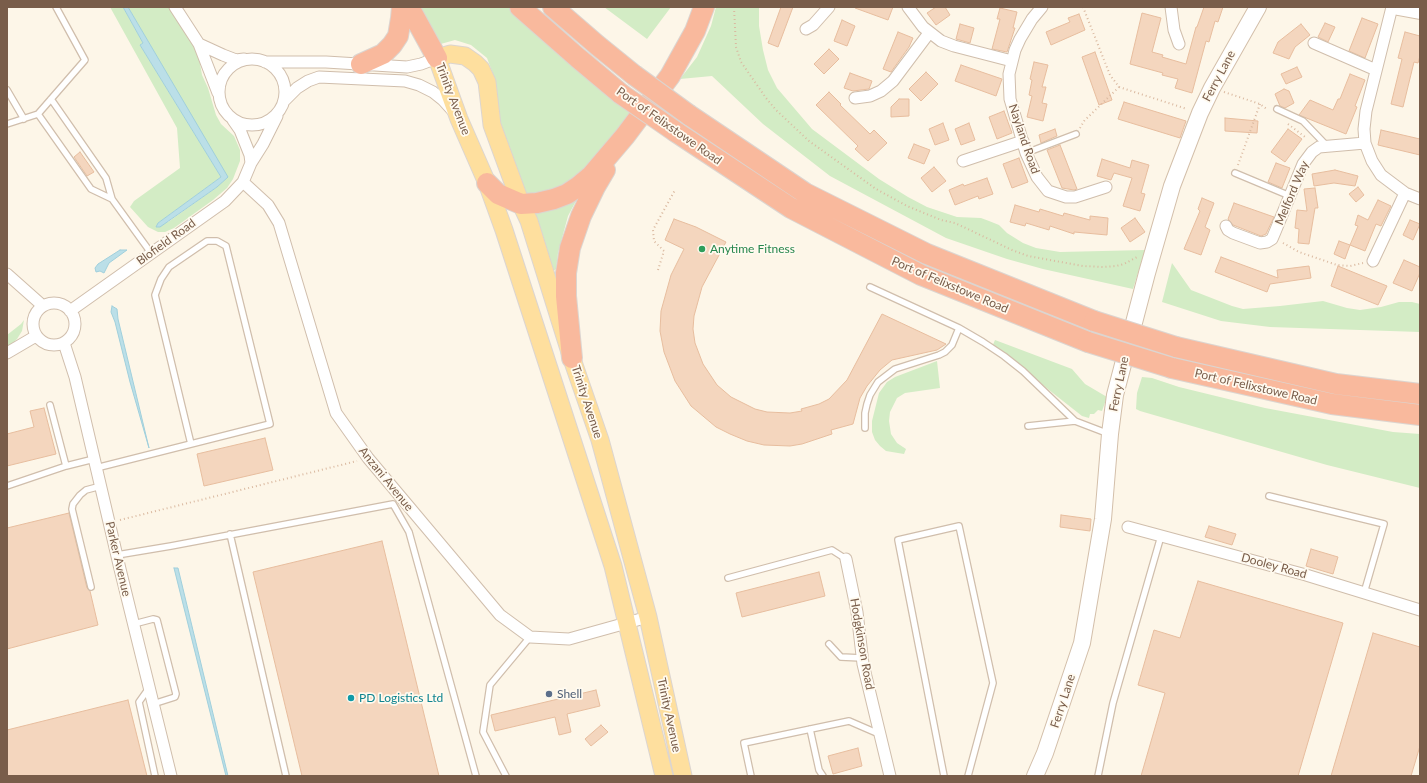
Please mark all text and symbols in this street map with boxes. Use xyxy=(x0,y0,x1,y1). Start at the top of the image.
street label: Ferry Lane xyxy=(1200,48,1238,104)
street label: Trinity Avenue xyxy=(433,61,473,137)
street label: Port of Felixstowe Road xyxy=(614,84,724,168)
street label: Nayland Road xyxy=(1005,102,1043,176)
street label: Melford Way xyxy=(1272,159,1312,227)
street label: Blofield Road xyxy=(134,216,198,268)
place label: Anytime Fitness xyxy=(710,242,795,256)
marker: Anytime Fitness xyxy=(697,244,707,254)
street label: Port of Felixstowe Road xyxy=(890,254,1010,316)
street label: Ferry Lane xyxy=(1106,355,1132,413)
street label: Trinity Avenue xyxy=(568,364,606,440)
street label: Port of Felixstowe Road xyxy=(1193,366,1319,408)
street label: Anzani Avenue xyxy=(356,444,416,514)
street label: Parker Avenue xyxy=(102,520,134,598)
street label: Dooley Road xyxy=(1240,550,1308,582)
street label: Hodgkinson Road xyxy=(847,597,877,691)
street label: Ferry Lane xyxy=(1048,672,1078,730)
street label: Trinity Avenue xyxy=(654,676,684,754)
place label: Shell xyxy=(557,687,582,701)
marker: Shell xyxy=(544,689,554,699)
place label: PD Logistics Ltd xyxy=(359,691,443,705)
marker: PD Logistics Ltd xyxy=(346,693,356,703)

